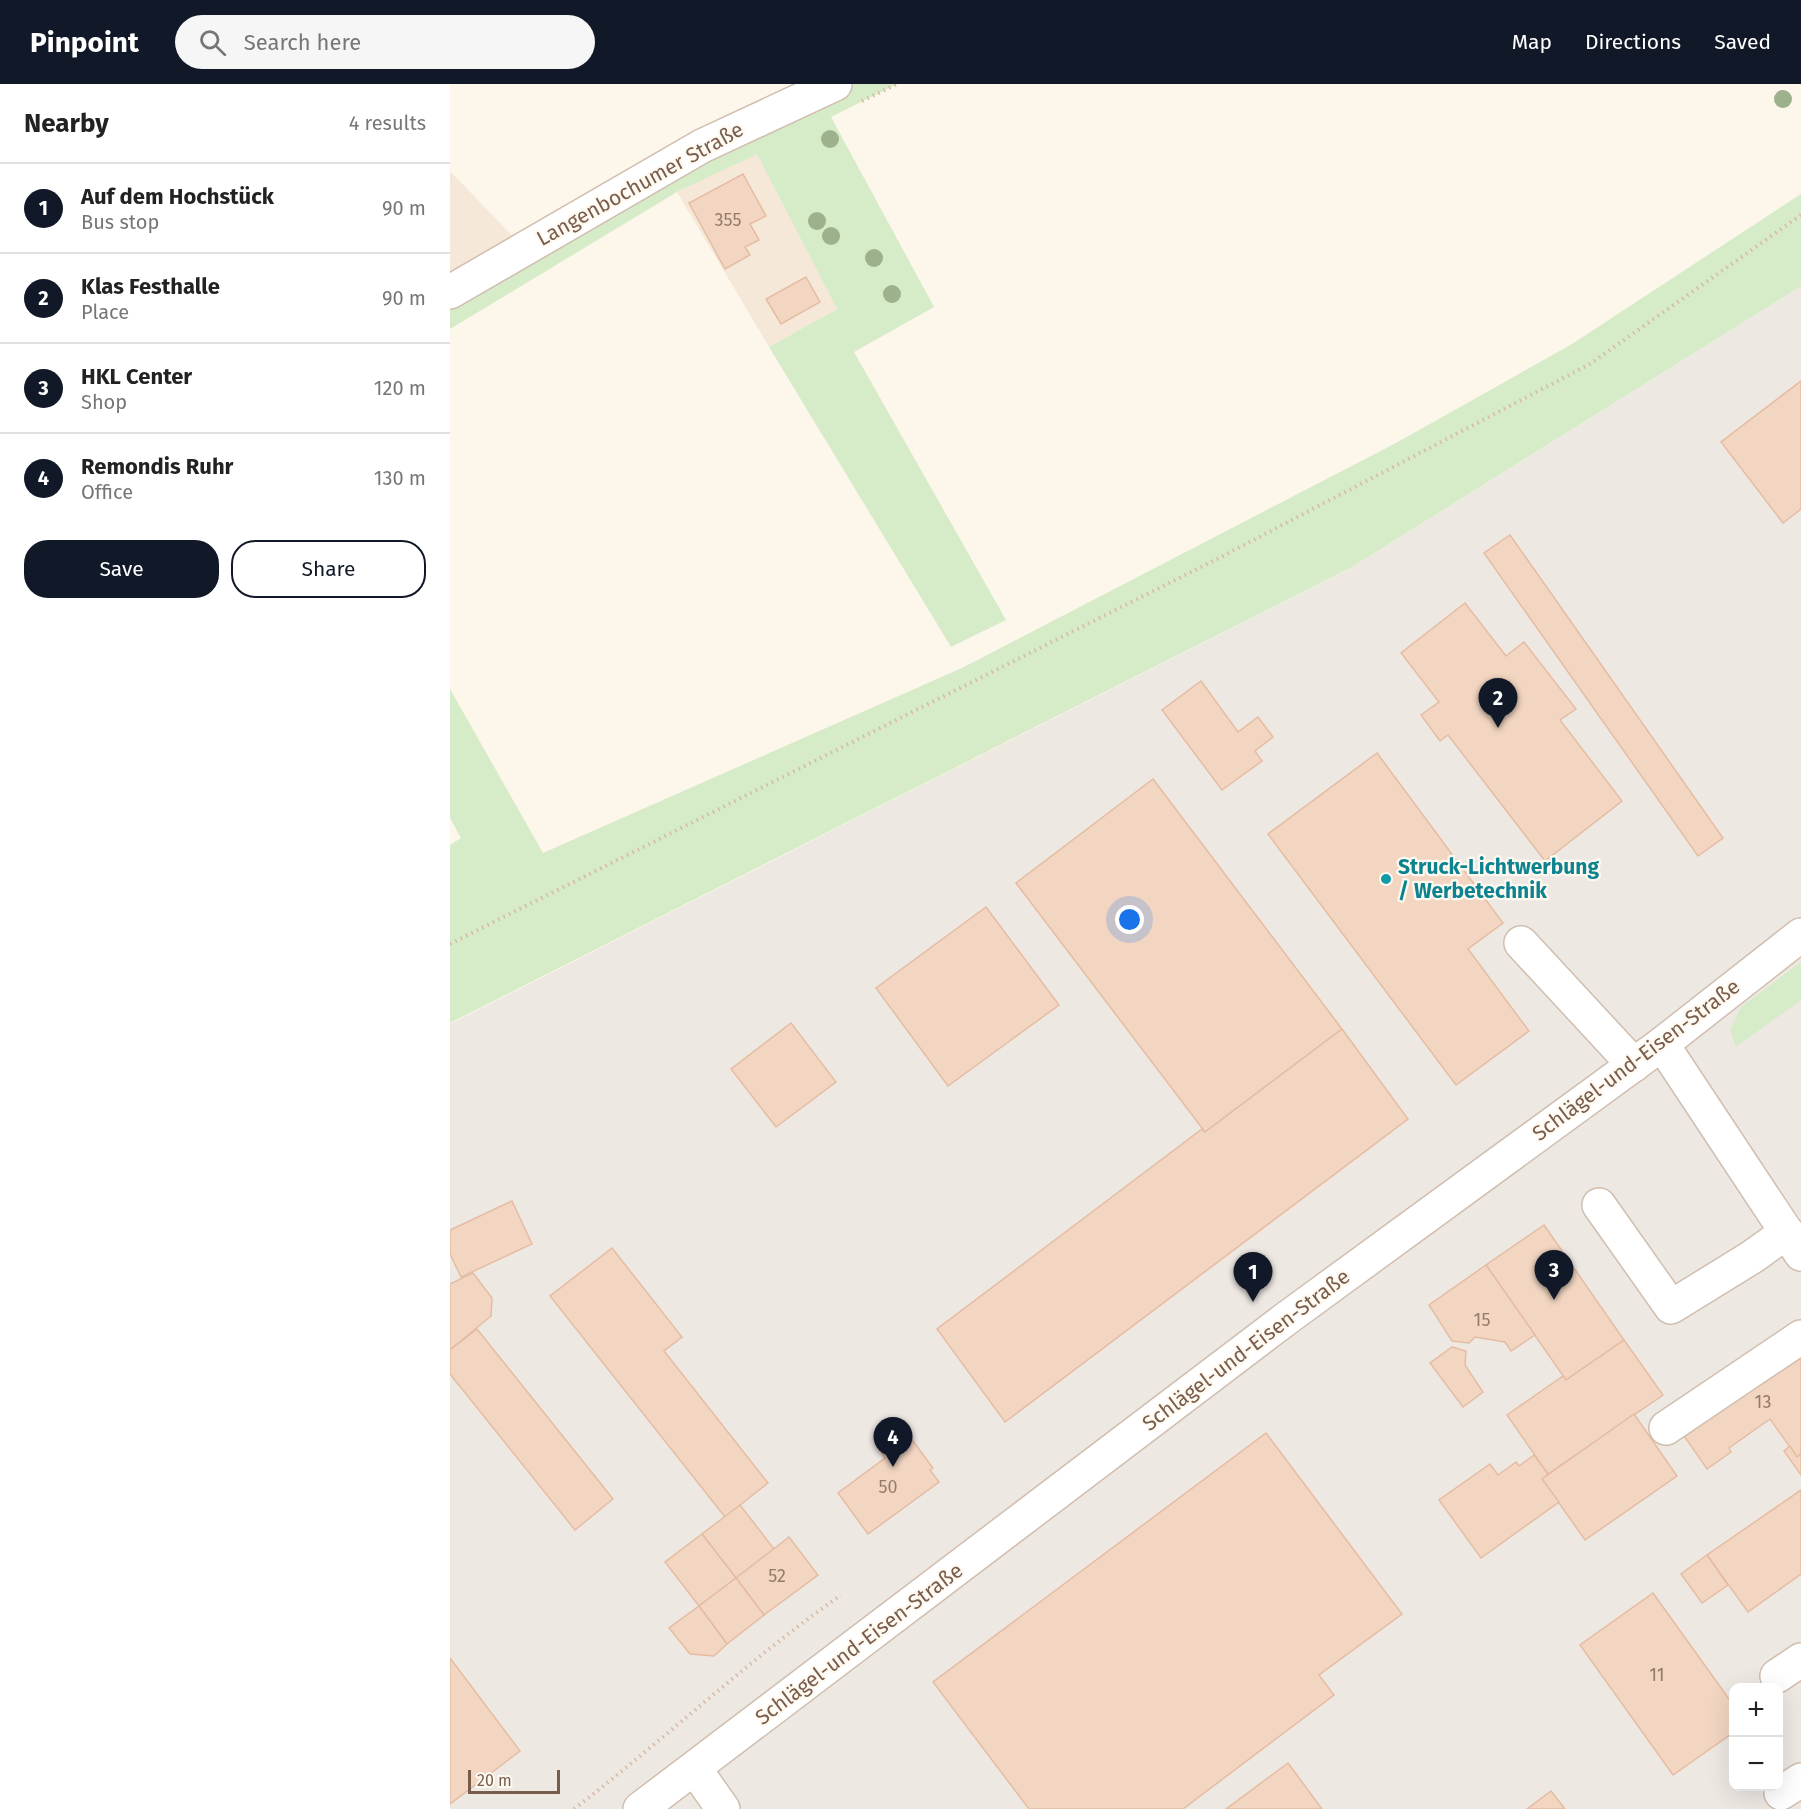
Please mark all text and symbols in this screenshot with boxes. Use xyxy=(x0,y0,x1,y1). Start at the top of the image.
search box xyxy=(175,15,595,69)
text: Pinpoint xyxy=(30,26,139,59)
icon: search xyxy=(196,26,229,59)
text: Search here xyxy=(244,29,361,56)
text: Map xyxy=(1512,29,1552,55)
text: Directions xyxy=(1585,29,1681,55)
text: Saved xyxy=(1714,29,1771,55)
text: Nearby xyxy=(24,108,109,139)
text: 4 results xyxy=(349,111,426,135)
street label: Langenbochumer Straße xyxy=(532,116,748,252)
text: Auf dem Hochstück xyxy=(81,183,274,210)
text: 1 xyxy=(39,196,48,220)
text: 90 m xyxy=(382,196,426,220)
house number: 355 xyxy=(715,209,741,231)
text: Bus stop xyxy=(81,210,159,234)
text: Klas Festhalle xyxy=(81,273,220,300)
text: 2 xyxy=(38,286,49,310)
text: 90 m xyxy=(382,286,426,310)
text: Place xyxy=(81,300,129,324)
text: HKL Center xyxy=(81,363,192,390)
text: 3 xyxy=(38,376,49,400)
text: 120 m xyxy=(374,376,426,400)
text: Shop xyxy=(81,390,127,414)
text: Remondis Ruhr xyxy=(81,453,233,480)
text: 4 xyxy=(38,466,49,490)
text: 130 m xyxy=(374,466,426,490)
text: Office xyxy=(81,480,133,504)
button: Save xyxy=(24,540,219,598)
button: Share xyxy=(231,540,426,598)
pin: 2 xyxy=(1478,678,1518,728)
place label: Struck-Lichtwerbung / Werbetechnik xyxy=(1398,854,1599,904)
marker: Struck-Lichtwerbung / Werbetechnik xyxy=(1379,872,1393,886)
your location xyxy=(1115,905,1144,934)
street label: Schlägel-und-Eisen-Straße xyxy=(1527,973,1745,1147)
pin: 3 xyxy=(1534,1250,1574,1300)
pin: 1 xyxy=(1234,1252,1272,1302)
street label: Schlägel-und-Eisen-Straße xyxy=(1137,1263,1355,1437)
house number: 15 xyxy=(1474,1309,1490,1331)
house number: 13 xyxy=(1755,1391,1771,1413)
pin: 4 xyxy=(874,1418,912,1467)
house number: 50 xyxy=(878,1476,898,1498)
street label: Schlägel-und-Eisen-Straße xyxy=(750,1557,968,1731)
house number: 52 xyxy=(768,1565,786,1587)
house number: 11 xyxy=(1649,1664,1665,1686)
map controls xyxy=(1729,1683,1783,1791)
button: + xyxy=(1729,1683,1783,1737)
button: − xyxy=(1729,1737,1783,1791)
scale bar xyxy=(468,1767,560,1794)
text: 20 m xyxy=(477,1771,512,1790)

